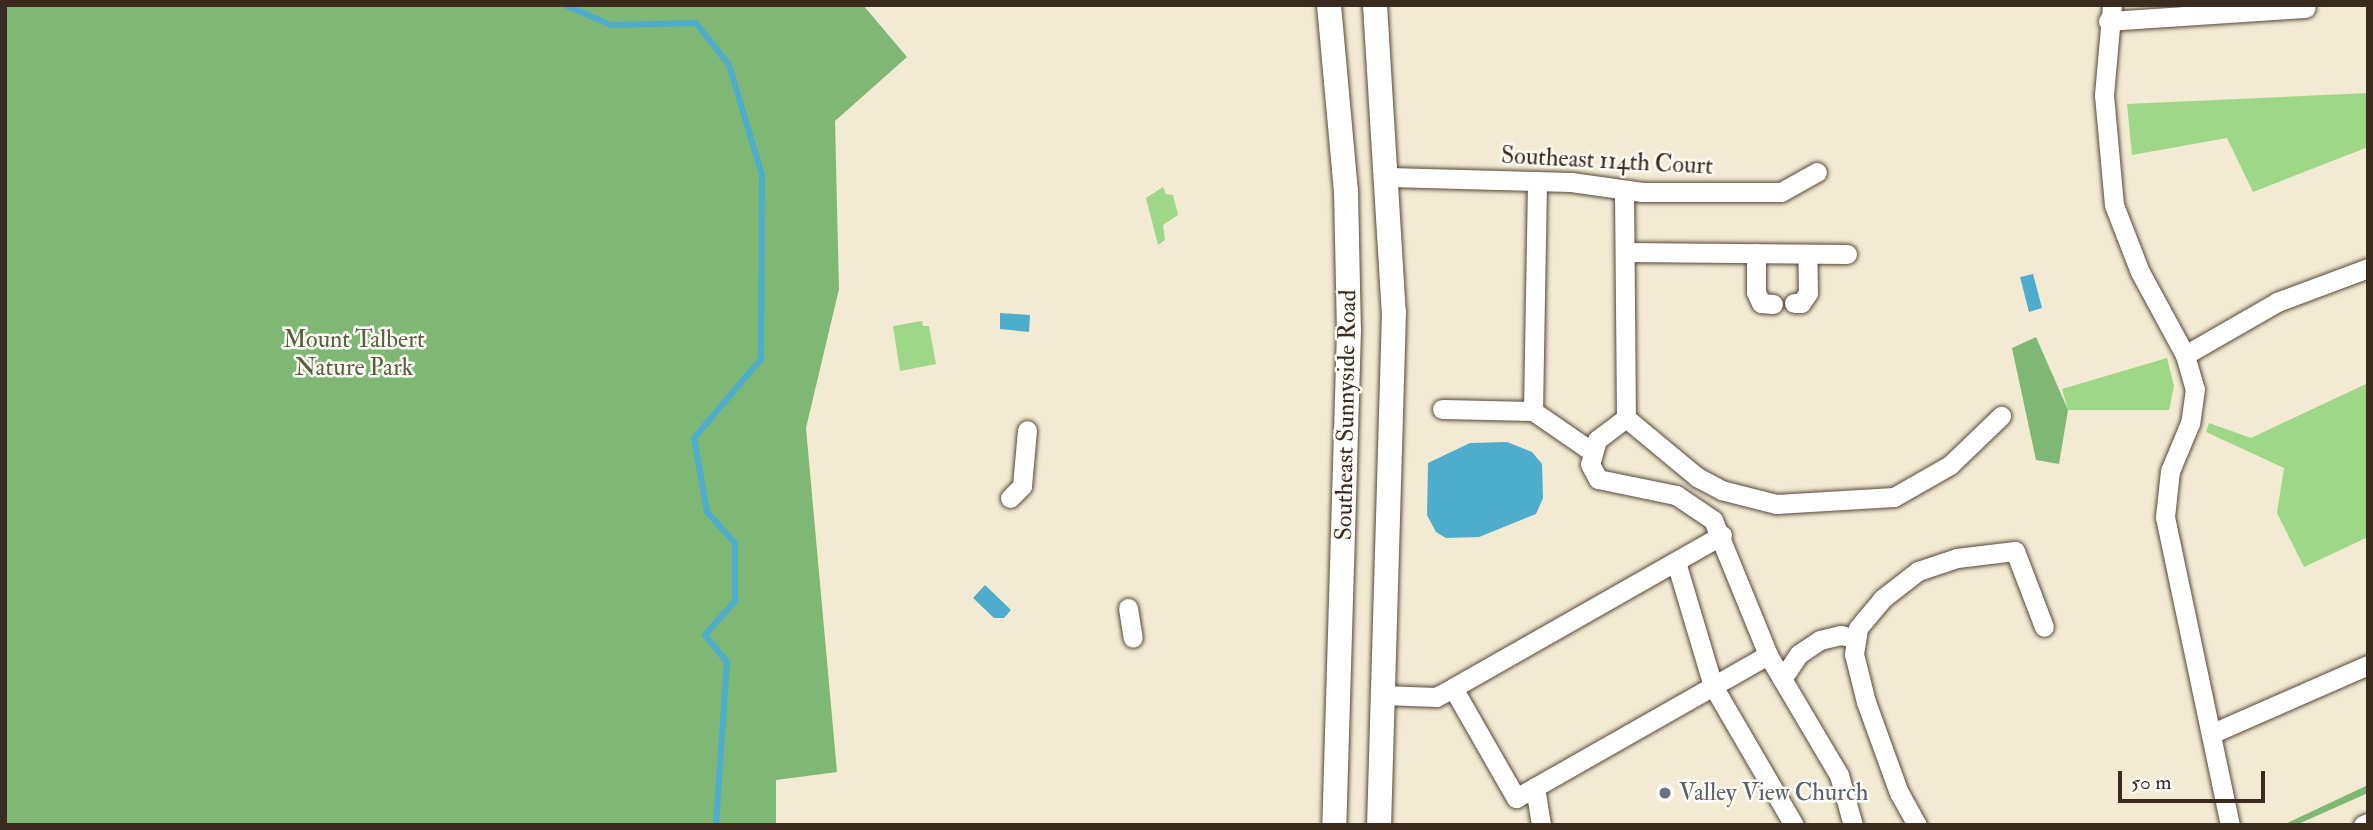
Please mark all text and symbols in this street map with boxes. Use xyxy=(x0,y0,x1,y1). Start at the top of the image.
street label: Southeast 114th Court xyxy=(1500,141,1714,181)
street label: Southeast Sunnyside Road xyxy=(1329,289,1363,541)
park label: Mount Talbert Nature Park xyxy=(283,326,425,382)
scale bar xyxy=(2121,756,2268,800)
text: 50 m xyxy=(2131,769,2172,796)
place label: Valley View Church xyxy=(1679,779,1868,807)
marker: Valley View Church xyxy=(1657,785,1673,801)

